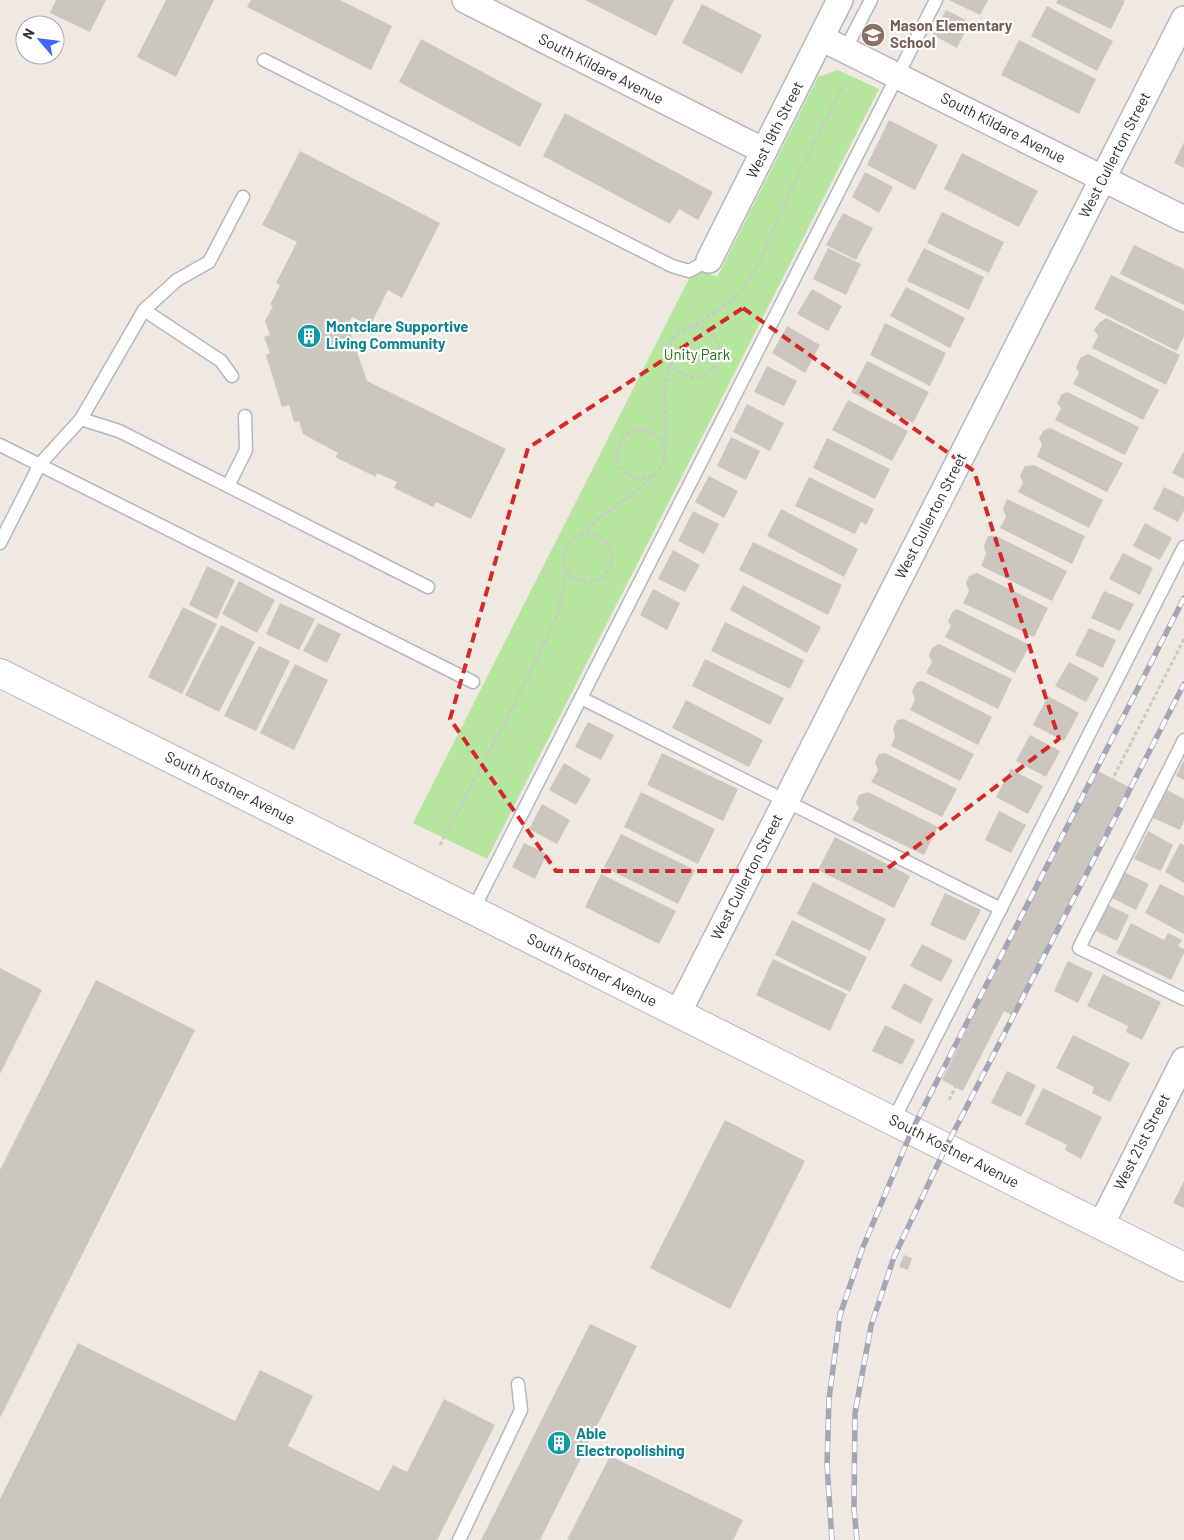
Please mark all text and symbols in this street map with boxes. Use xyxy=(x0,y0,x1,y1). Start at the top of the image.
north arrow xyxy=(15,15,65,65)
place label: Mason Elementary School xyxy=(890,16,1013,51)
school or university icon: Mason Elementary School xyxy=(860,22,886,48)
text: N xyxy=(18,26,38,42)
street label: South Kildare Avenue xyxy=(536,29,667,107)
street label: West 19th Street xyxy=(742,78,806,181)
street label: South Kildare Avenue xyxy=(938,88,1069,166)
street label: West Cullerton Street xyxy=(1075,88,1154,221)
place label: Montclare Supportive Living Community xyxy=(326,317,469,352)
building icon: Montclare Supportive Living Community xyxy=(296,323,322,349)
park label: Unity Park xyxy=(664,345,731,363)
street label: West Cullerton Street xyxy=(891,449,970,582)
street label: South Kostner Avenue xyxy=(162,747,298,828)
street label: West Cullerton Street xyxy=(707,810,786,943)
street label: South Kostner Avenue xyxy=(524,929,660,1010)
street label: West 21st Street xyxy=(1109,1090,1173,1193)
street label: South Kostner Avenue xyxy=(886,1110,1022,1191)
place label: Able Electropolishing xyxy=(576,1424,685,1459)
building icon: Able Electropolishing xyxy=(546,1430,572,1456)

